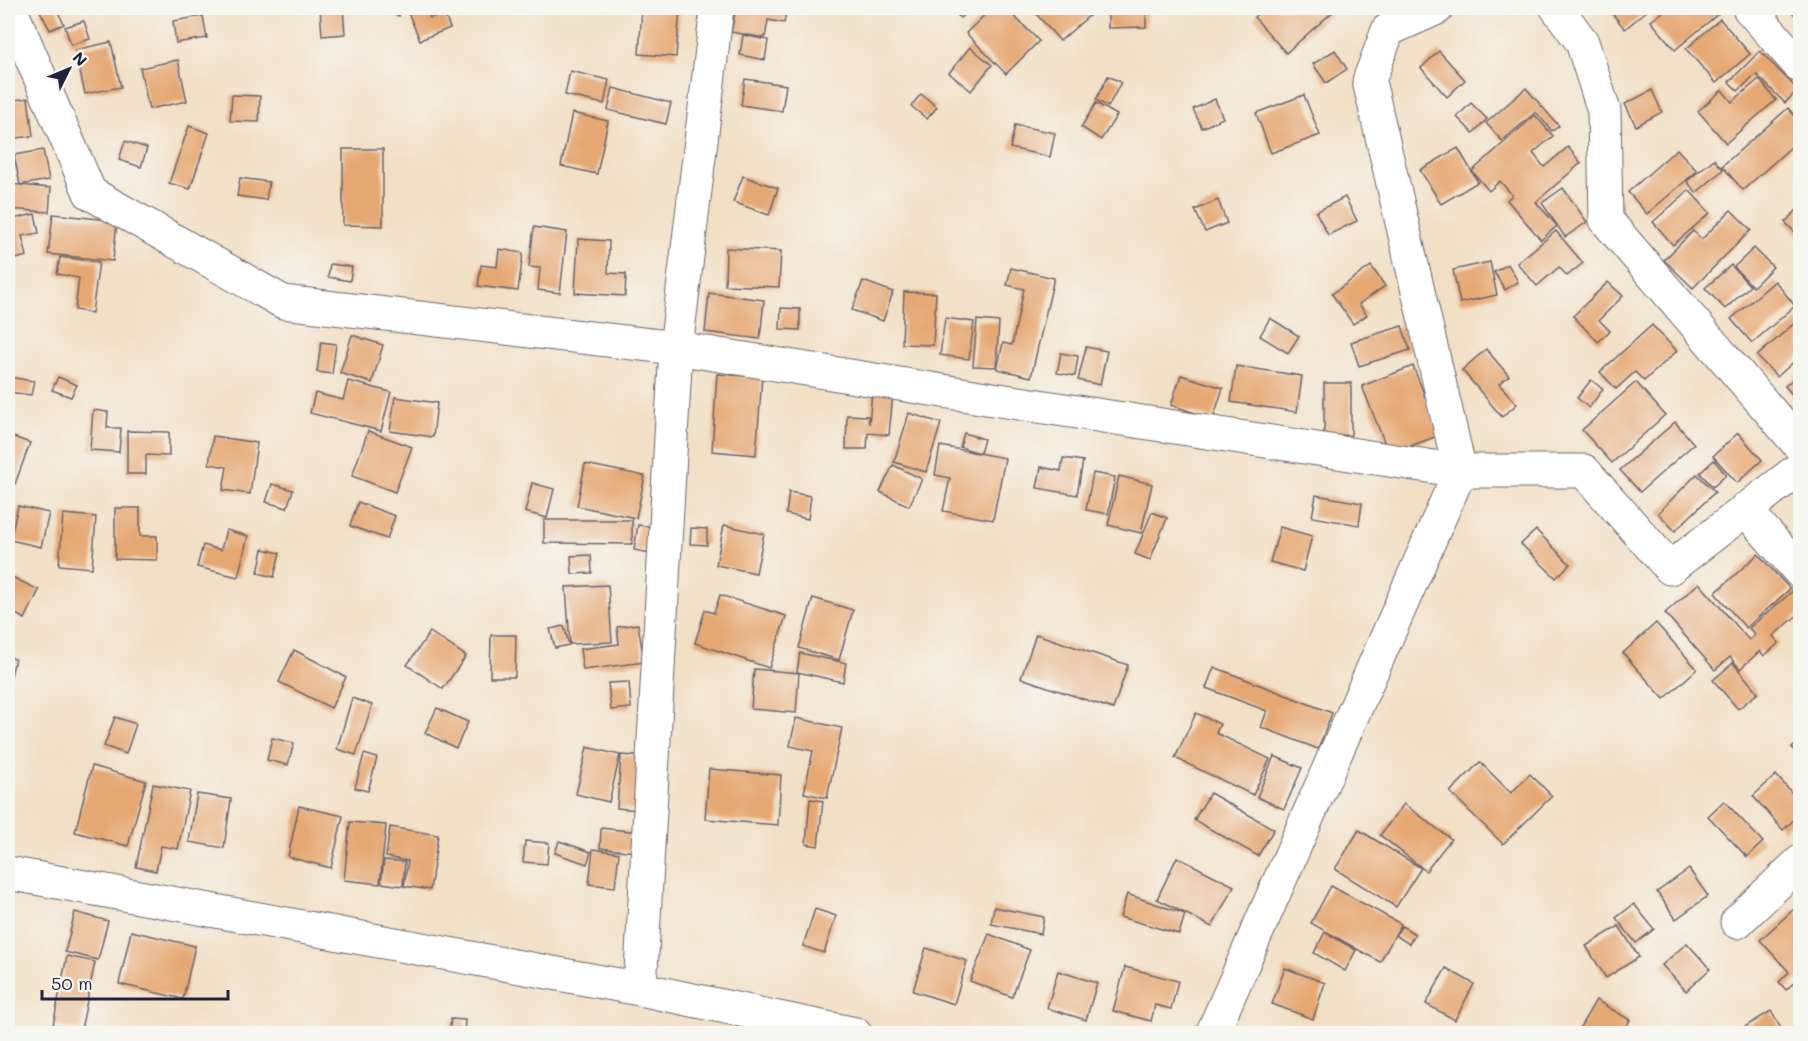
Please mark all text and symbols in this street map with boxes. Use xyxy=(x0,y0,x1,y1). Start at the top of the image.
north arrow xyxy=(39,39,99,99)
text: N xyxy=(69,47,92,70)
scale bar xyxy=(42,963,228,1001)
text: 50 m xyxy=(51,971,93,995)

